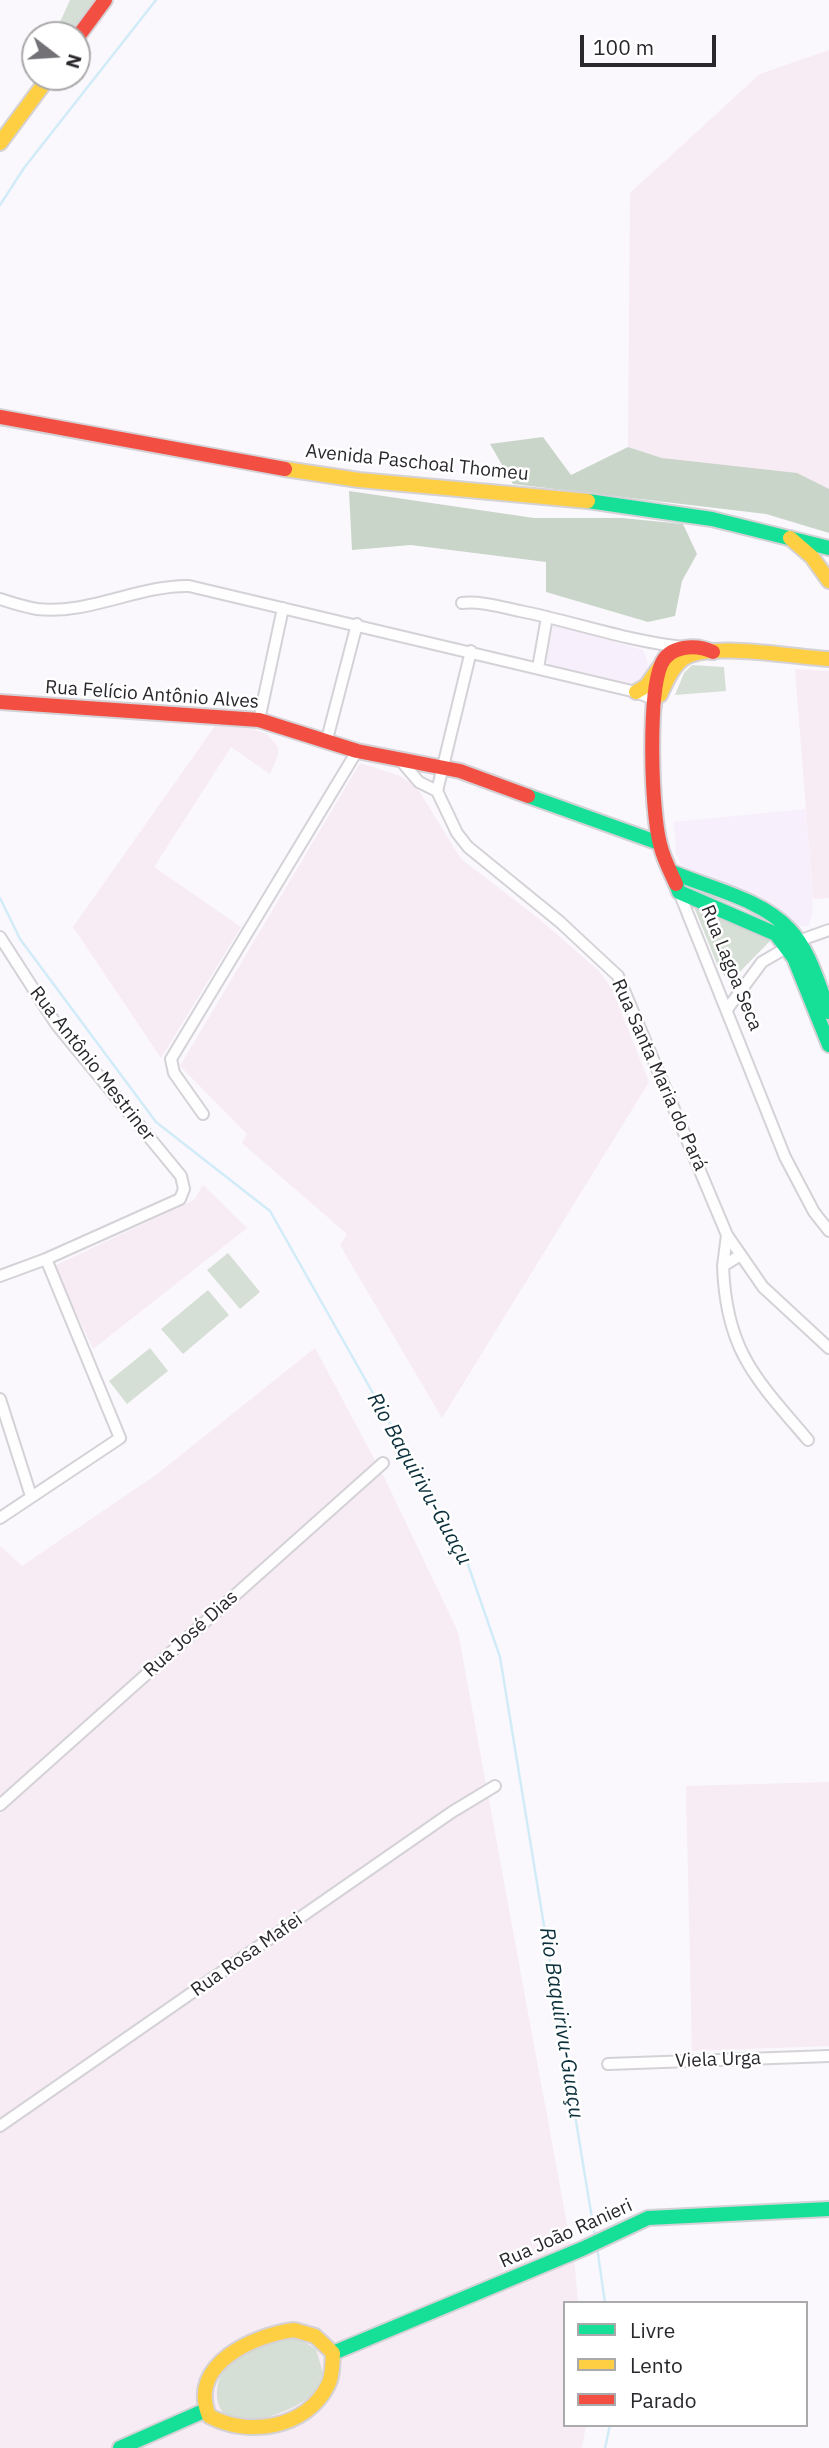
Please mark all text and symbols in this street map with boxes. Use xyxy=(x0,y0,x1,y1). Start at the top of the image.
north arrow xyxy=(21,21,91,91)
scale bar xyxy=(584,21,720,65)
text: 100 m xyxy=(593,33,654,61)
text: N xyxy=(61,51,88,72)
street label: Avenida Paschoal Thomeu xyxy=(304,440,530,486)
street label: Rua Felício Antônio Alves xyxy=(44,676,260,714)
street label: Rua Lagoa Seca xyxy=(695,902,767,1034)
street label: Rua Santa Maria do Pará xyxy=(606,976,712,1174)
street label: Rua Antônio Mestriner xyxy=(25,982,159,1146)
water label: Rio Baquirivu-Guaçu xyxy=(361,1388,477,1570)
street label: Rua José Dias xyxy=(139,1586,243,1682)
street label: Rua Rosa Mafei xyxy=(187,1908,307,2002)
water label: Rio Baquirivu-Guaçu xyxy=(533,1926,589,2120)
street label: Viela Urga xyxy=(675,2047,761,2073)
street label: Rua João Ranieri xyxy=(496,2195,636,2273)
legend xyxy=(563,2301,808,2427)
text: Livre xyxy=(630,2316,675,2344)
text: Lento xyxy=(630,2351,683,2379)
text: Parado xyxy=(630,2386,697,2414)

